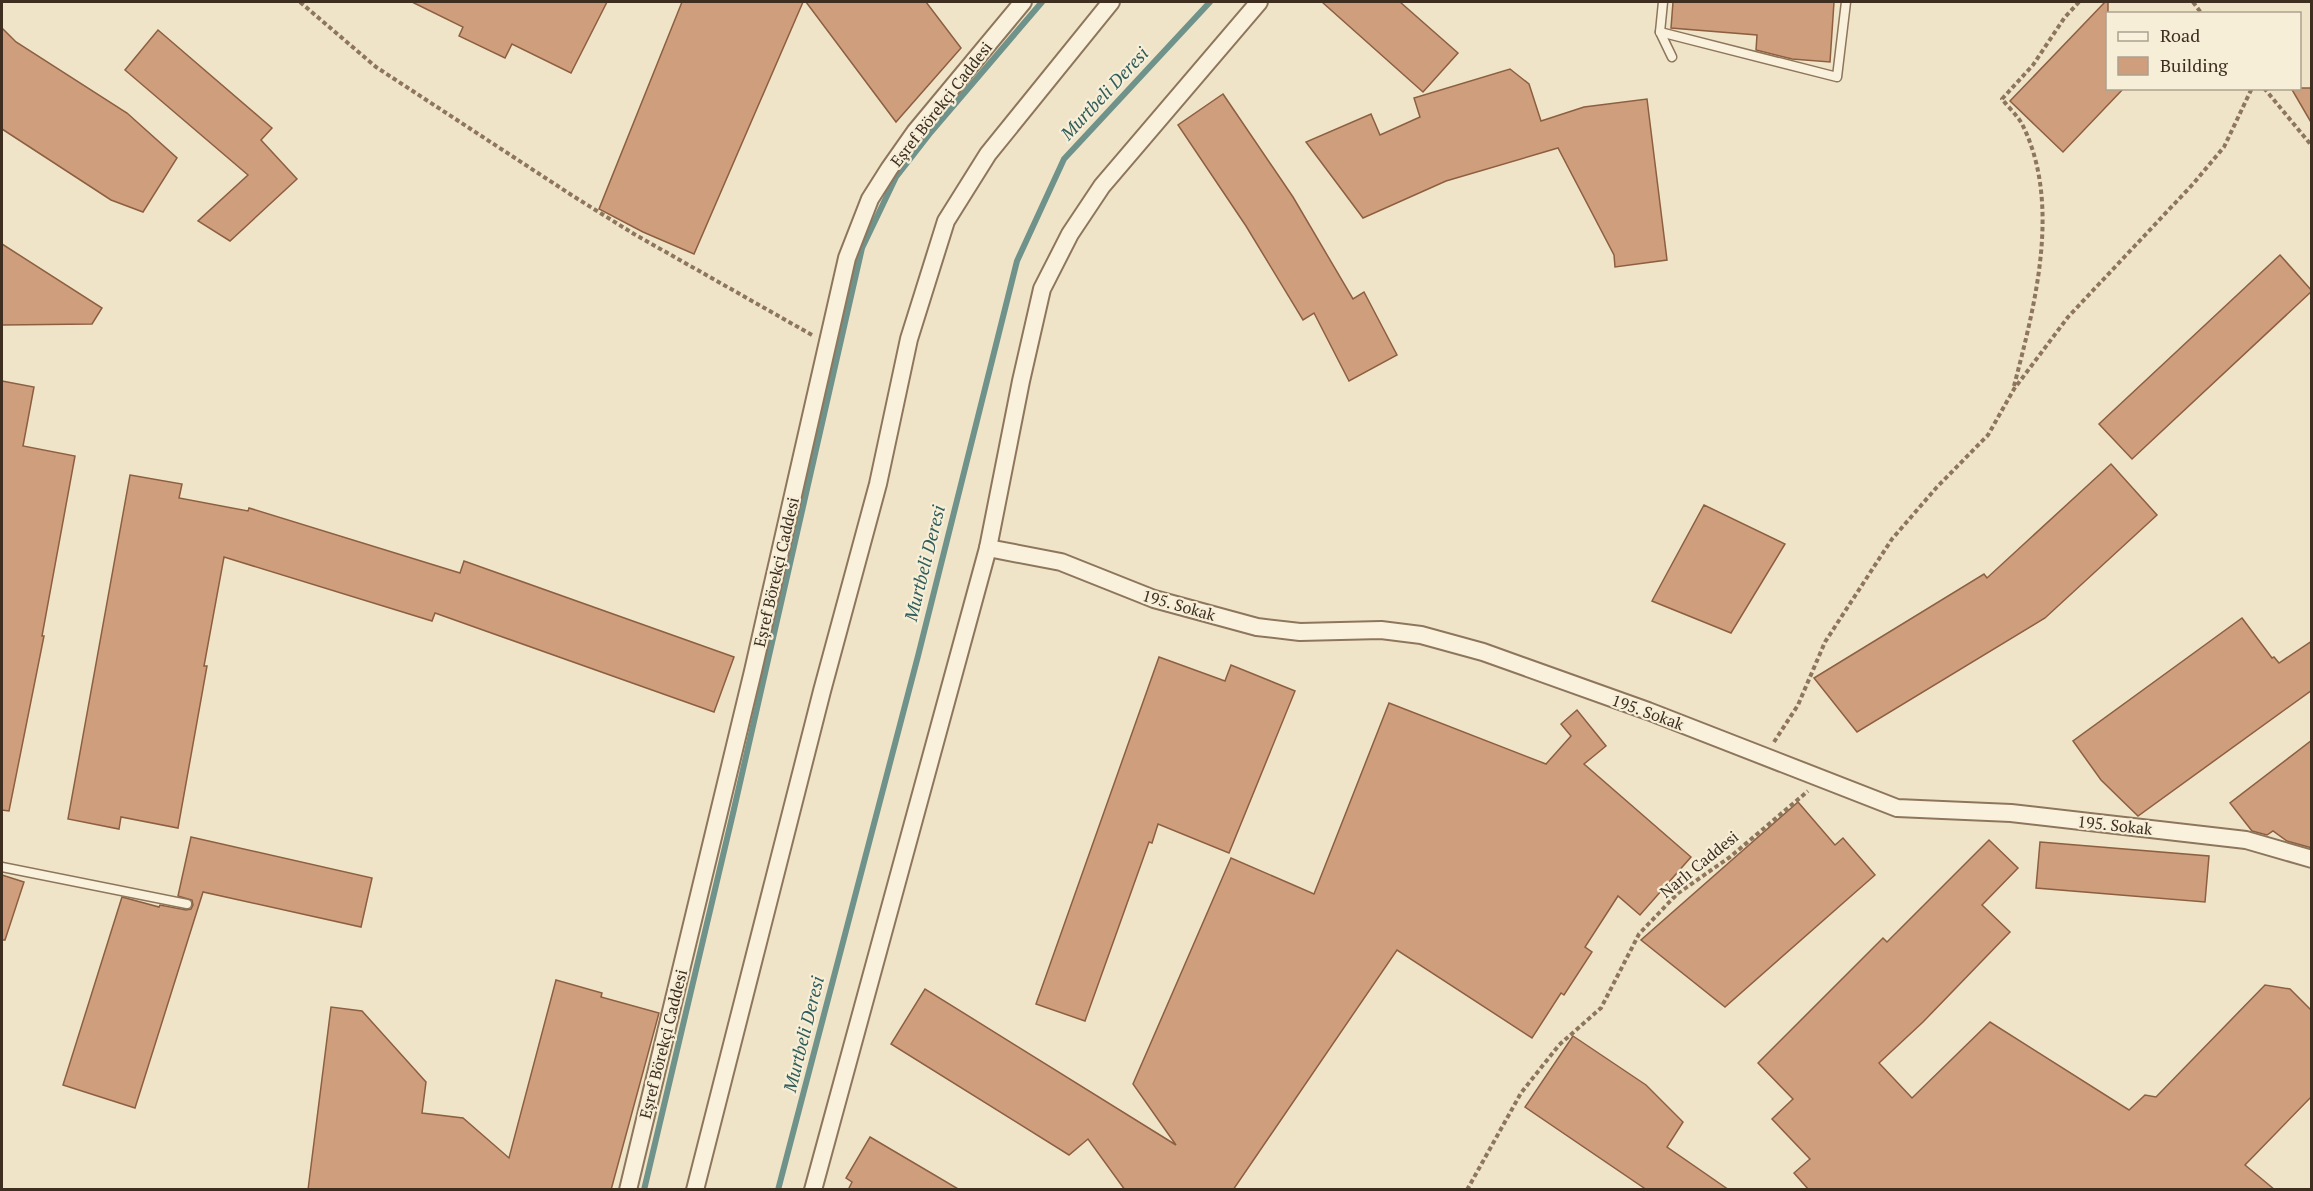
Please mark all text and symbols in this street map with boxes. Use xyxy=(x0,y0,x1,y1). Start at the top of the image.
legend xyxy=(2106,12,2301,90)
text: Road xyxy=(2160,23,2200,47)
street label: Eşref Börekçi Caddesi xyxy=(885,37,997,171)
water label: Murtbeli Deresi xyxy=(1054,41,1153,145)
text: Building xyxy=(2160,53,2228,77)
street label: Eşref Börekçi Caddesi xyxy=(748,495,804,649)
water label: Murtbeli Deresi xyxy=(898,503,950,624)
street label: 195. Sokak xyxy=(1140,584,1219,626)
street label: 195. Sokak xyxy=(1609,689,1688,735)
street label: 195. Sokak xyxy=(2076,810,2154,840)
street label: Narlı Caddesi xyxy=(1655,825,1743,903)
street label: Eşref Börekçi Caddesi xyxy=(634,967,692,1121)
water label: Murtbeli Deresi xyxy=(777,974,829,1095)

